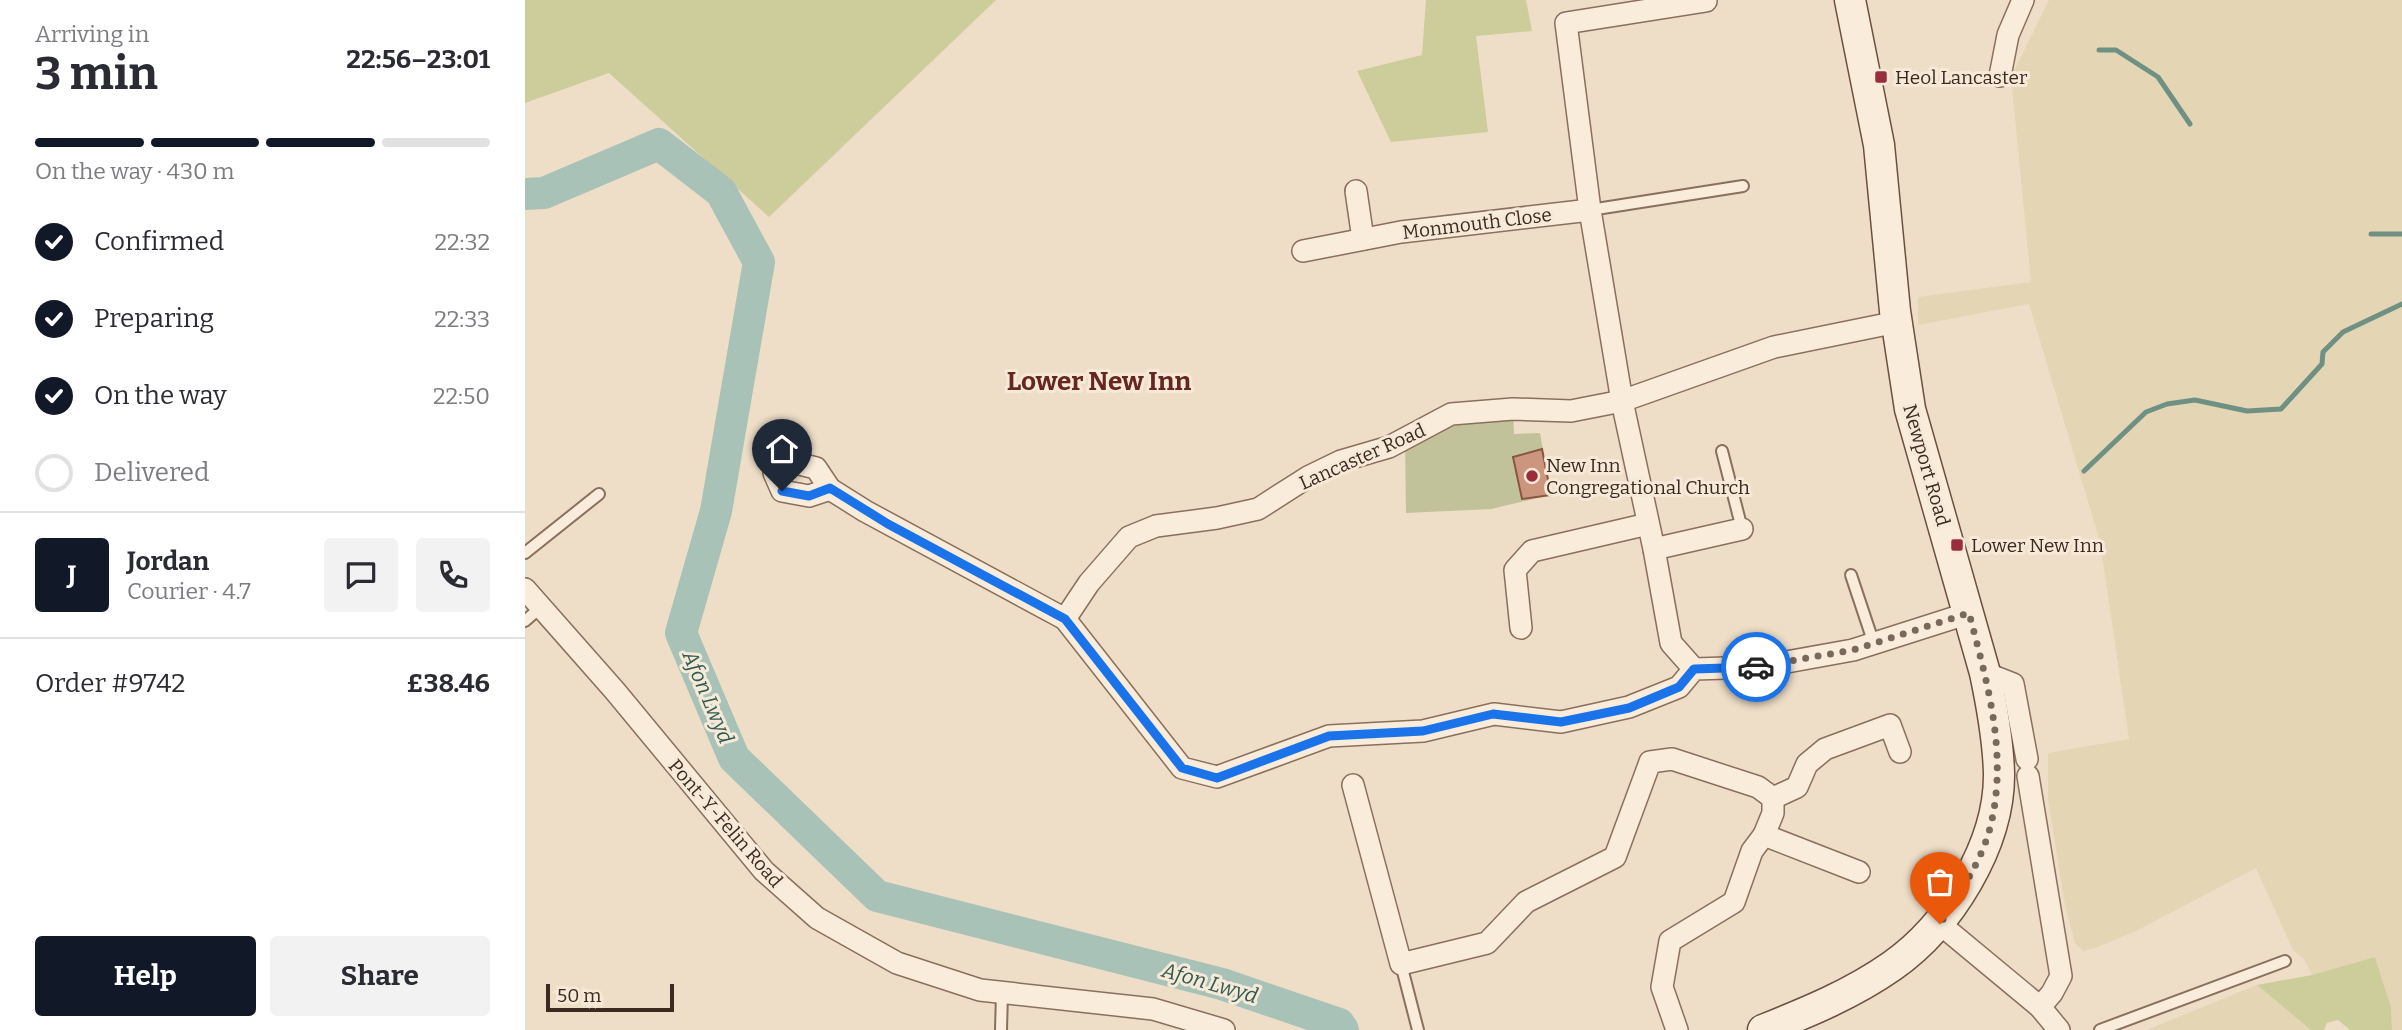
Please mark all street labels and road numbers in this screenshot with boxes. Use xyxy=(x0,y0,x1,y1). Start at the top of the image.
street label: Monmouth Close xyxy=(1401,203,1553,244)
street label: Newport Road xyxy=(1898,401,1955,529)
street label: Lancaster Road xyxy=(1296,418,1429,495)
street label: Pont-Y-Felin Road xyxy=(664,755,788,892)

